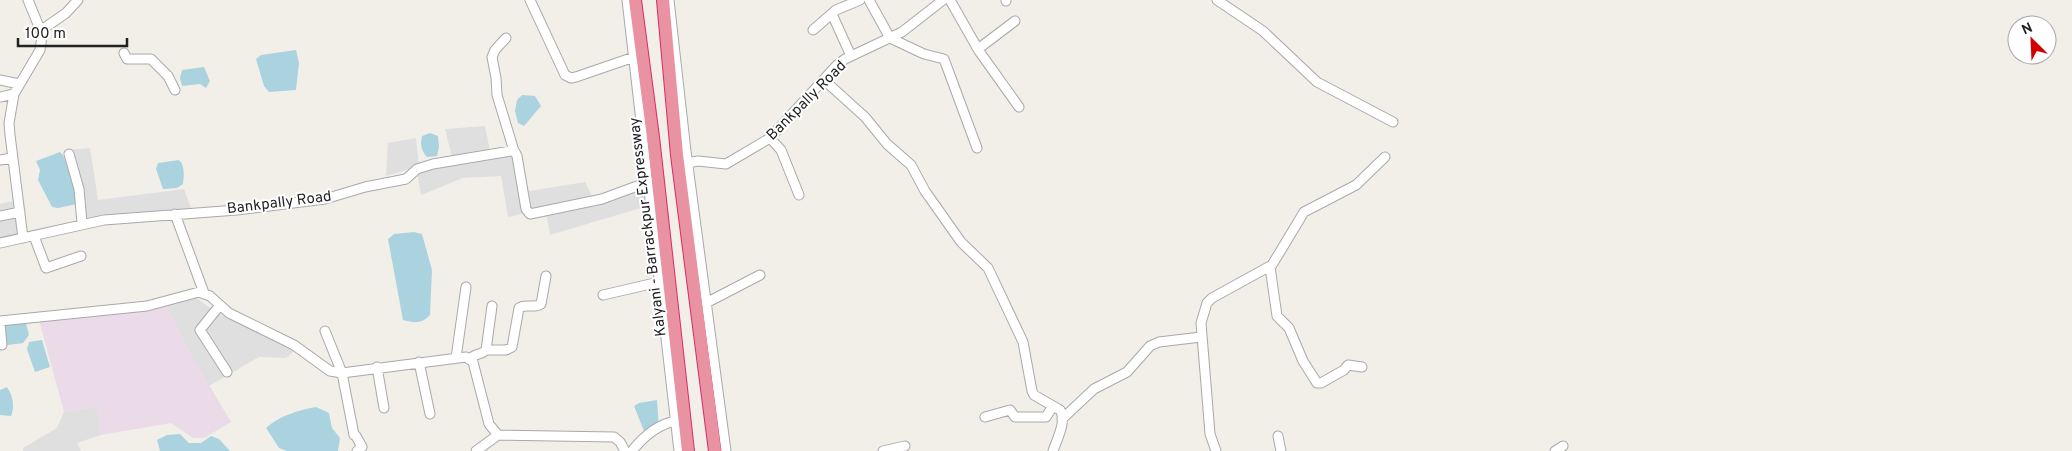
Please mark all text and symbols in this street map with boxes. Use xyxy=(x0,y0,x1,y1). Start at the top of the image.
scale bar xyxy=(18,15,126,47)
north arrow xyxy=(2007,15,2057,65)
text: N xyxy=(2019,20,2035,39)
text: 100 m xyxy=(25,25,66,44)
street label: Bankpally Road xyxy=(763,57,851,145)
street label: Kalyani - Barrackpur Expressway xyxy=(626,116,671,338)
street label: Bankpally Road xyxy=(226,188,333,219)

